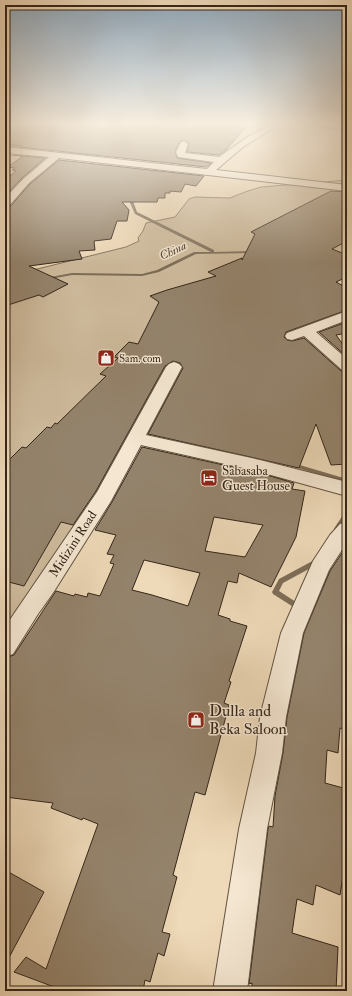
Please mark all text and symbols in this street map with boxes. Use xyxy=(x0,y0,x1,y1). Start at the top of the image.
water label: China xyxy=(157,238,189,264)
shop icon: Sam. com xyxy=(96,348,116,368)
place label: Sam. com xyxy=(119,352,161,365)
place label: Sabasaba Guest House xyxy=(222,463,290,494)
hotel icon: Sabasaba Guest House xyxy=(199,468,219,488)
street label: Midizini Road xyxy=(46,507,101,580)
place label: Dulla and Beka Saloon xyxy=(209,701,287,739)
shop icon: Dulla and Beka Saloon xyxy=(186,710,206,730)

